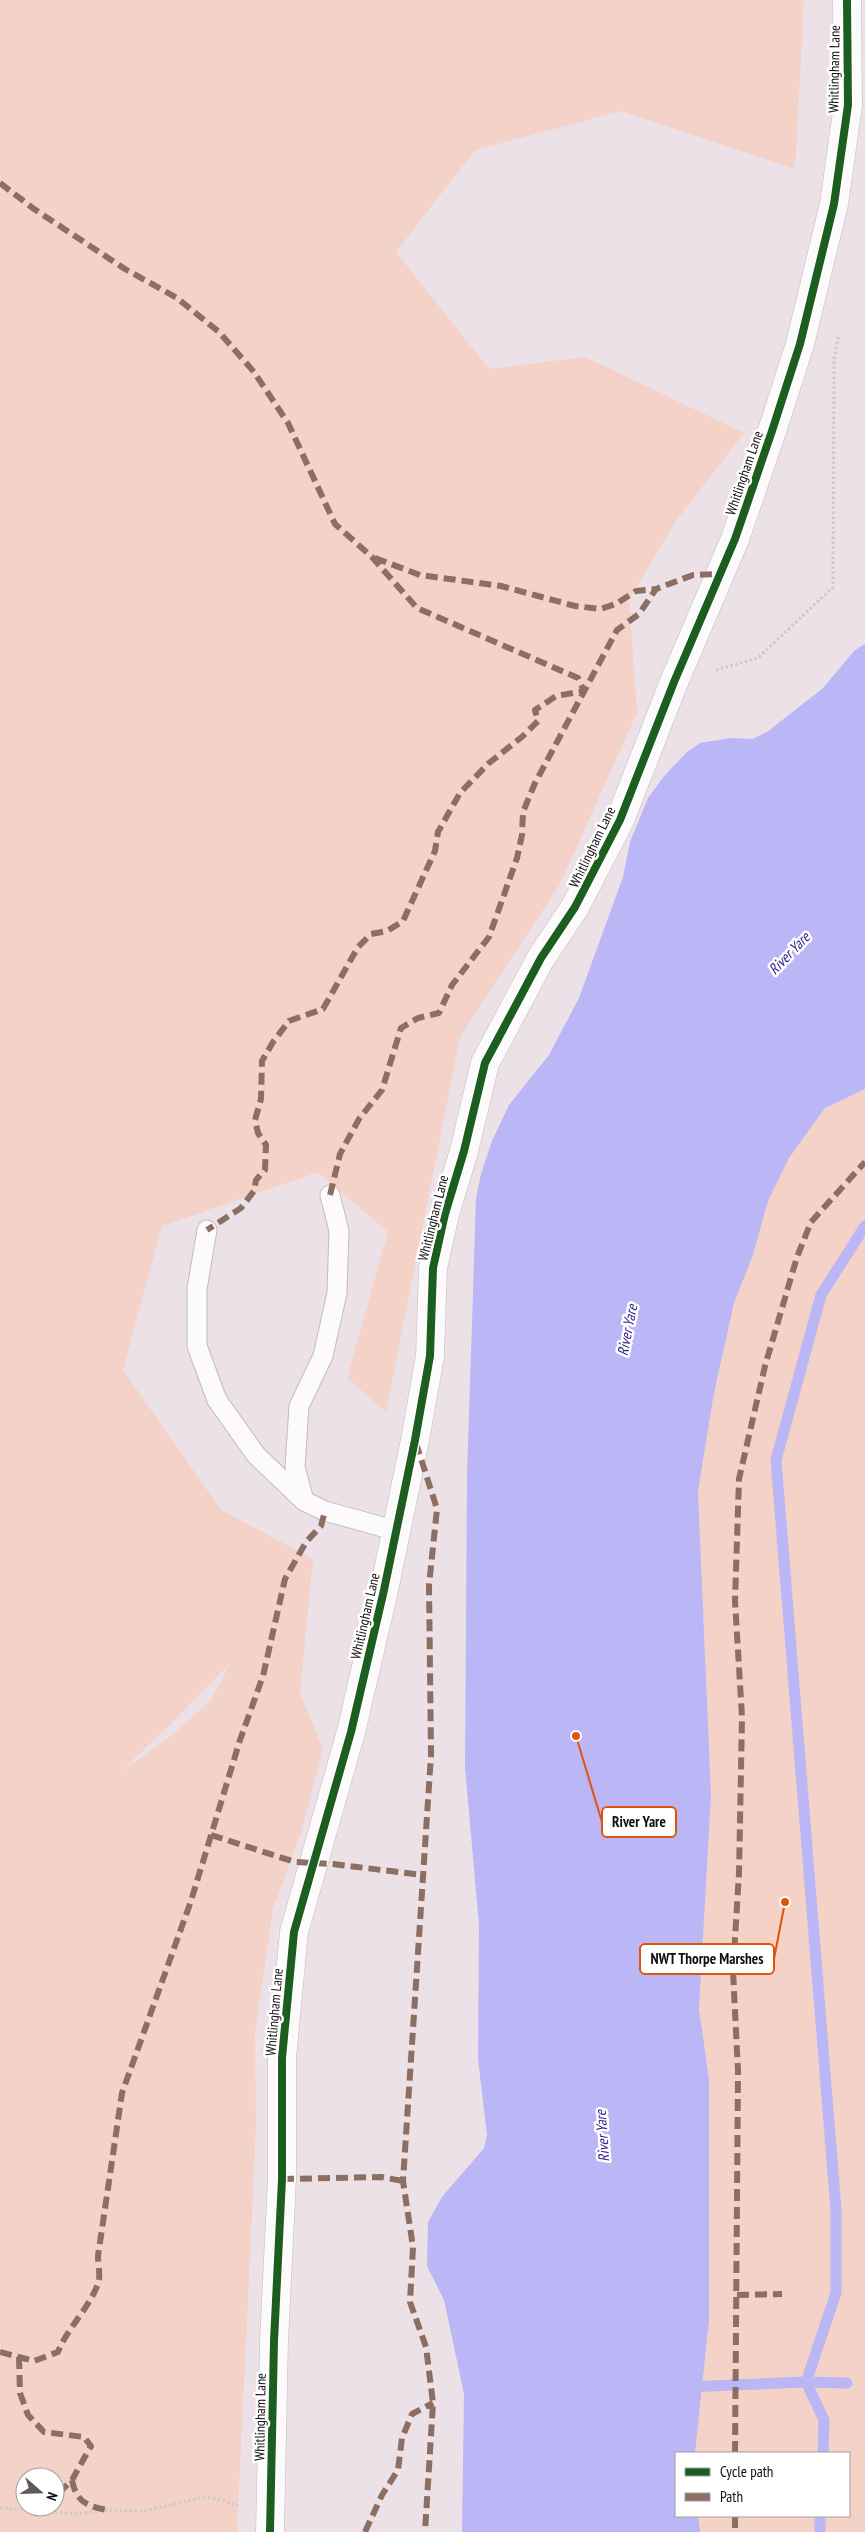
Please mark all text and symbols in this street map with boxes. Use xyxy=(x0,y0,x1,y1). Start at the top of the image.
street label: Whitlingham Lane xyxy=(824,25,844,113)
street label: Whitlingham Lane xyxy=(721,428,767,518)
street label: Whitlingham Lane xyxy=(565,803,619,890)
water label: River Yare xyxy=(764,927,814,978)
street label: Whitlingham Lane xyxy=(414,1173,452,1263)
water label: River Yare xyxy=(613,1302,641,1357)
street label: Whitlingham Lane xyxy=(346,1571,384,1661)
callout: River Yare xyxy=(602,1807,676,1837)
text: River Yare xyxy=(612,1812,666,1831)
callout: NWT Thorpe Marshes xyxy=(640,1944,774,1974)
text: NWT Thorpe Marshes xyxy=(650,1949,764,1968)
street label: Whitlingham Lane xyxy=(261,1967,287,2057)
water label: River Yare xyxy=(591,2109,613,2162)
street label: Whitlingham Lane xyxy=(250,2373,270,2461)
legend xyxy=(675,2452,850,2517)
text: Cycle path xyxy=(720,2462,773,2481)
north arrow xyxy=(15,2467,65,2517)
text: Path xyxy=(720,2487,743,2506)
text: N xyxy=(42,2490,62,2503)

